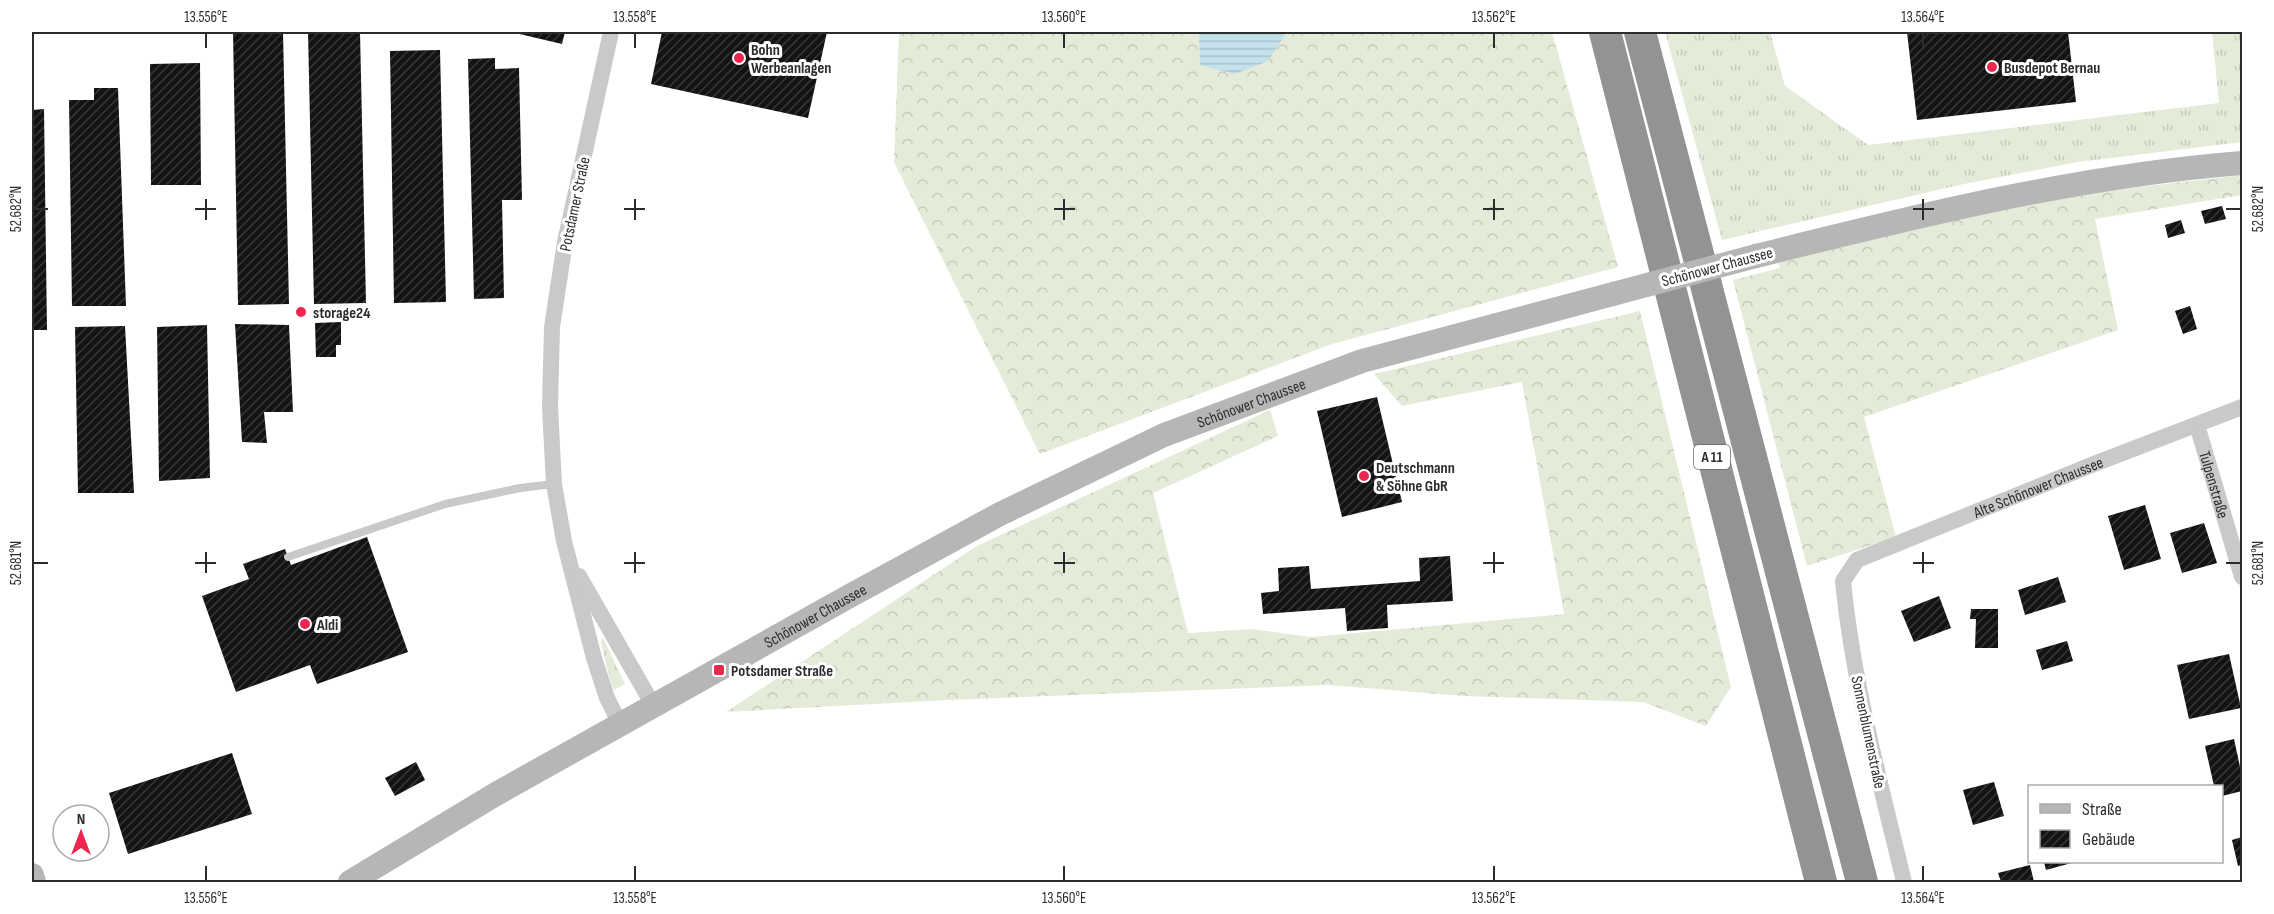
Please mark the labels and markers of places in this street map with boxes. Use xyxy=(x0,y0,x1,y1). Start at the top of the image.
place label: Bohn Werbeanlagen xyxy=(751,41,831,78)
marker: Bohn Werbeanlagen xyxy=(732,51,746,65)
place label: Busdepot Bernau xyxy=(2004,59,2100,78)
marker: Busdepot Bernau xyxy=(1985,60,1999,74)
place label: storage24 xyxy=(313,304,371,323)
marker: storage24 xyxy=(294,305,308,319)
place label: Deutschmann & Söhne GbR xyxy=(1376,459,1455,496)
marker: Deutschmann & Söhne GbR xyxy=(1357,469,1371,483)
place label: Aldi xyxy=(316,616,338,635)
marker: Aldi xyxy=(298,617,312,631)
place label: Potsdamer Straße xyxy=(731,662,833,681)
marker: Potsdamer Straße xyxy=(712,663,726,677)

